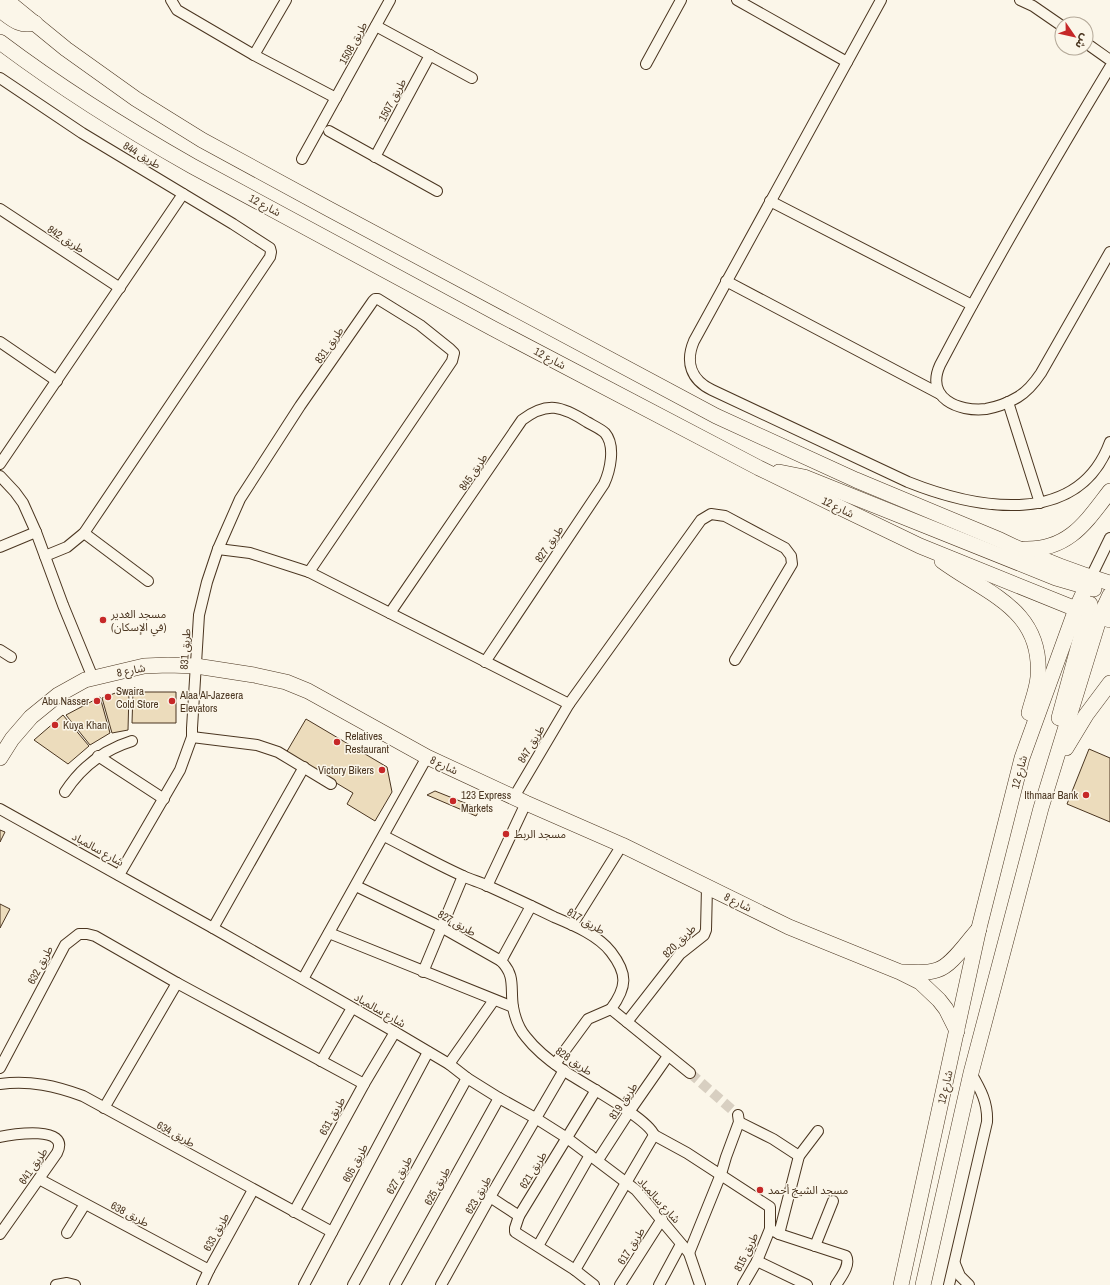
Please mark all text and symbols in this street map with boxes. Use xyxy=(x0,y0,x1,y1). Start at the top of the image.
north arrow xyxy=(1054,16,1094,56)
street label: طريق 1508 xyxy=(336,19,370,67)
text: ش xyxy=(1072,31,1092,52)
street label: طريق 1507 xyxy=(375,76,409,124)
street label: طريق 844 xyxy=(121,138,163,172)
street label: شارع 12 xyxy=(246,191,284,220)
street label: طريق 842 xyxy=(45,222,87,256)
street label: طريق 831 xyxy=(311,324,347,366)
street label: شارع 12 xyxy=(531,344,569,373)
street label: طريق 845 xyxy=(456,451,490,493)
street label: شارع 12 xyxy=(819,493,857,522)
street label: طريق 827 xyxy=(532,523,566,565)
place label: مسجد الغدير (في الإسكان) xyxy=(110,607,167,637)
marker: مسجد الغدير (في الإسكان) xyxy=(98,615,108,625)
street label: طريق 831 xyxy=(177,628,193,670)
street label: شارع 8 xyxy=(115,660,147,681)
place label: Swaira Cold Store xyxy=(116,684,159,711)
place label: Alaa Al-Jazeera Elevators xyxy=(179,688,243,715)
marker: Swaira Cold Store xyxy=(103,692,113,702)
place label: Abu Nasser xyxy=(41,694,89,708)
marker: Abu Nasser xyxy=(92,696,102,706)
marker: Alaa Al-Jazeera Elevators xyxy=(167,696,177,706)
place label: Kuya Khan xyxy=(63,718,107,732)
marker: Kuya Khan xyxy=(50,720,60,730)
street label: طريق 847 xyxy=(514,723,548,765)
place label: Relatives Restaurant xyxy=(345,729,390,756)
marker: Relatives Restaurant xyxy=(332,737,342,747)
street label: شارع 8 xyxy=(427,753,460,779)
street label: شارع 12 xyxy=(1008,753,1031,790)
place label: Victory Bikers xyxy=(318,763,374,777)
marker: Victory Bikers xyxy=(377,765,387,775)
place label: 123 Express Markets xyxy=(461,788,512,815)
place label: Ithmaar Bank xyxy=(1024,788,1078,802)
marker: Ithmaar Bank xyxy=(1081,790,1091,800)
marker: 123 Express Markets xyxy=(448,796,458,806)
place label: مسجد الربط xyxy=(514,827,566,841)
street label: شارع سالمباد xyxy=(69,829,127,870)
marker: مسجد الربط xyxy=(501,829,511,839)
street label: شارع 8 xyxy=(721,889,754,916)
street label: طريق 817 xyxy=(565,905,607,937)
street label: طريق 827 xyxy=(436,907,478,939)
street label: طريق 820 xyxy=(659,921,699,961)
street label: طريق 632 xyxy=(24,944,56,987)
street label: شارع سالمباد xyxy=(351,990,409,1031)
street label: طريق 828 xyxy=(553,1044,595,1078)
street label: شارع 12 xyxy=(934,1069,957,1105)
street label: طريق 819 xyxy=(606,1080,640,1122)
street label: طريق 631 xyxy=(316,1095,348,1137)
street label: طريق 634 xyxy=(155,1118,197,1150)
street label: طريق 605 xyxy=(339,1142,371,1185)
street label: طريق 641 xyxy=(15,1145,51,1187)
street label: طريق 621 xyxy=(516,1149,550,1191)
street label: طريق 627 xyxy=(383,1154,415,1196)
street label: طريق 625 xyxy=(421,1165,453,1207)
street label: طريق 623 xyxy=(462,1174,494,1216)
street label: شارع سالمباد xyxy=(634,1174,684,1227)
place label: مسجد الشيخ أحمد xyxy=(768,1183,849,1198)
marker: مسجد الشيخ أحمد xyxy=(755,1185,765,1195)
street label: طريق 638 xyxy=(108,1198,151,1230)
street label: طريق 633 xyxy=(200,1211,232,1253)
street label: طريق 617 xyxy=(614,1225,648,1267)
street label: طريق 815 xyxy=(731,1230,761,1274)

